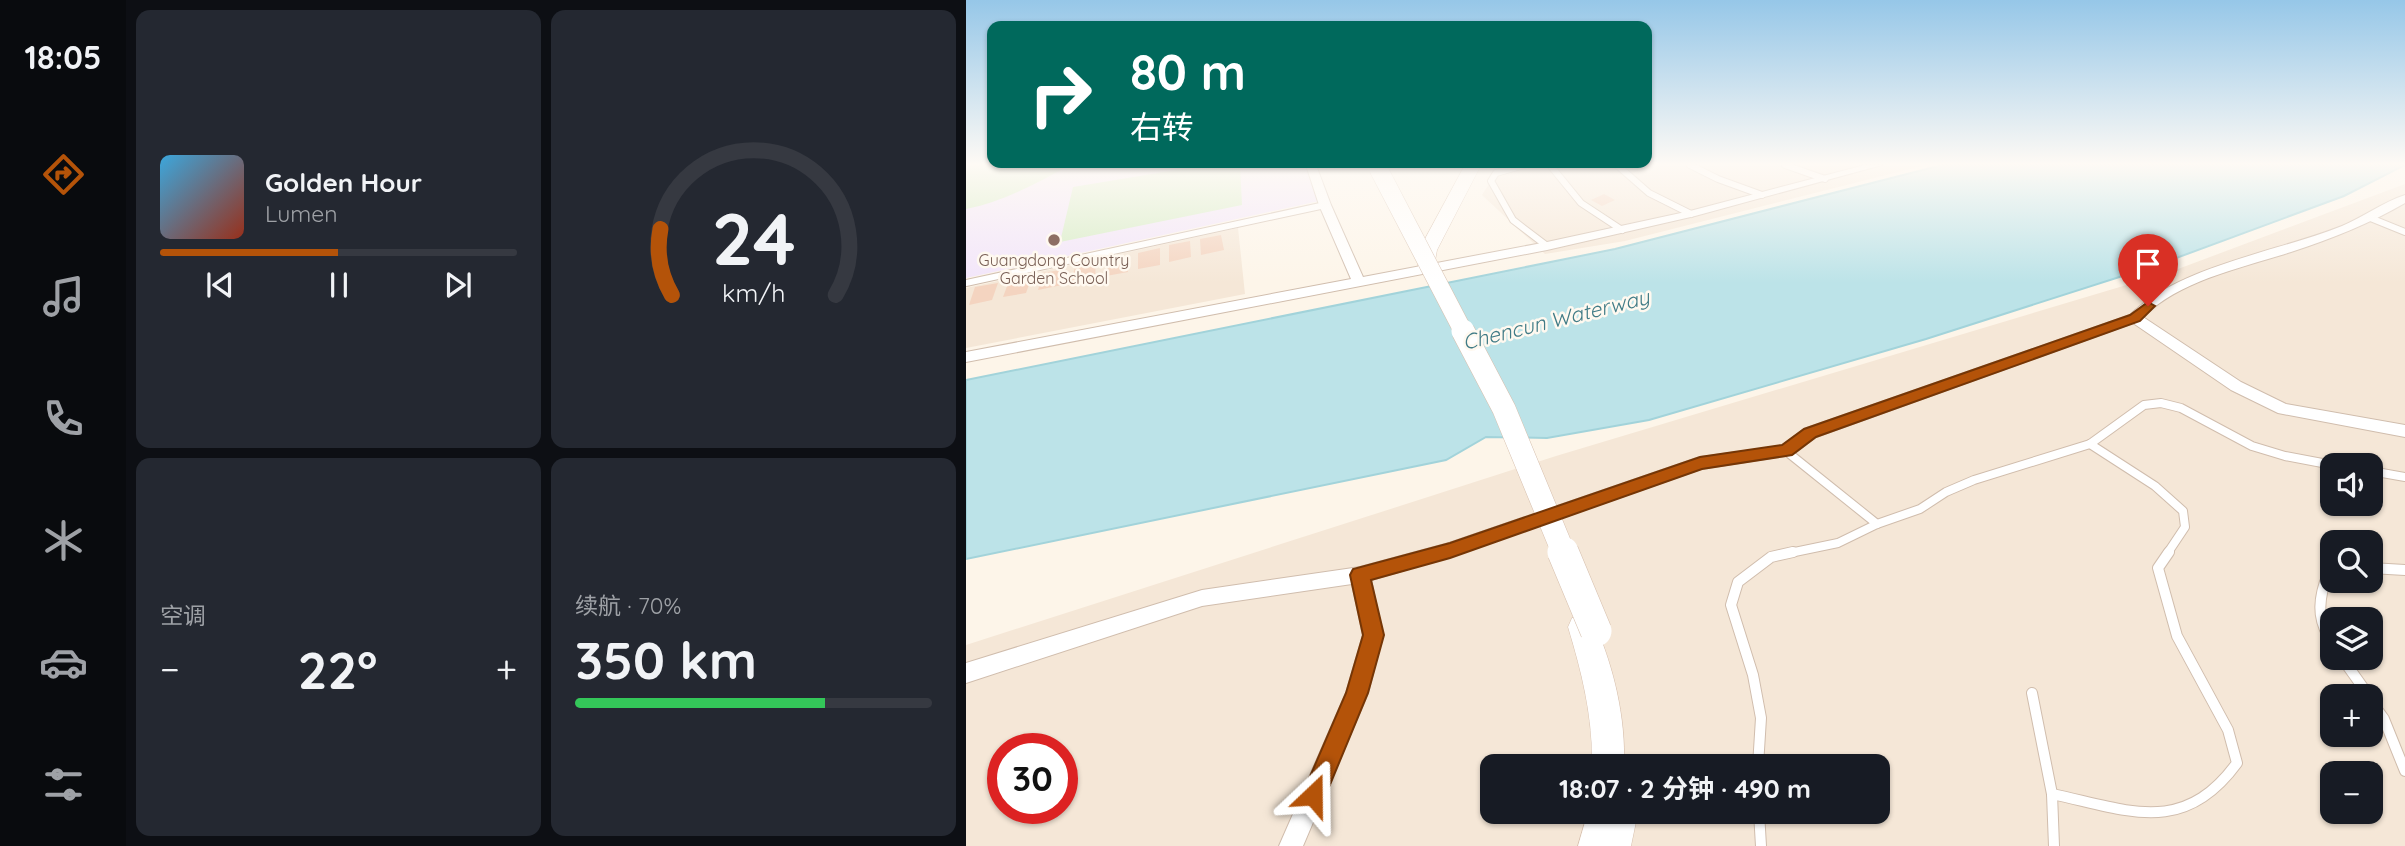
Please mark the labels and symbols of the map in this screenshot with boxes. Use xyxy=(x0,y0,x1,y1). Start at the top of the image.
marker: Guangdong Country Garden School xyxy=(1046,232,1062,248)
pin xyxy=(2118,234,2178,306)
place label: Guangdong Country Garden School xyxy=(979,250,1129,288)
water label: Chencun Waterway xyxy=(1460,283,1653,355)
speed limit sign: 30 xyxy=(987,733,1078,824)
position arrow xyxy=(1276,758,1350,832)

